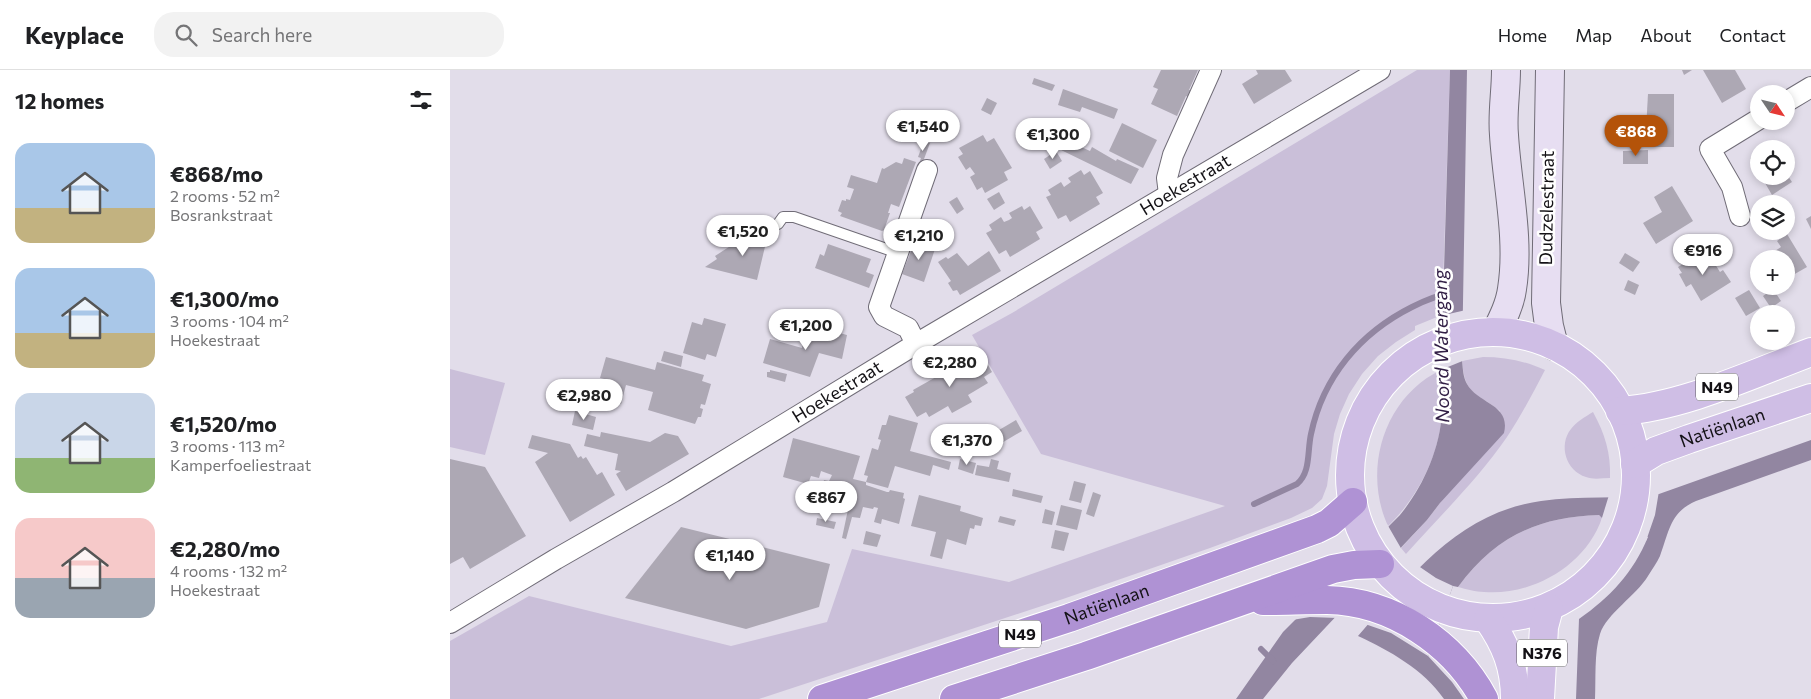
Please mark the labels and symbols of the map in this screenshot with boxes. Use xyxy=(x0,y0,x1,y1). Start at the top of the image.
north arrow xyxy=(1750,85,1795,130)
pin: €1,540 xyxy=(882,109,964,152)
pin: €868 xyxy=(1606,114,1666,157)
pin: €1,300 xyxy=(1012,118,1094,160)
street label: Hoekestraat xyxy=(1136,149,1234,219)
street label: Dudzelestraat xyxy=(1534,150,1558,266)
pin: €1,520 xyxy=(702,214,784,257)
pin: €1,210 xyxy=(878,218,960,261)
pin: €916 xyxy=(1673,234,1733,276)
water label: Noord Watergang xyxy=(1428,268,1453,423)
pin: €1,200 xyxy=(765,308,847,351)
pin: €2,280 xyxy=(909,346,991,388)
street label: Hoekestraat xyxy=(788,355,886,427)
road number: N49 xyxy=(1696,374,1738,400)
pin: €2,980 xyxy=(543,378,625,421)
street label: Natiënlaan xyxy=(1676,402,1768,452)
pin: €1,370 xyxy=(926,424,1008,466)
pin: €867 xyxy=(796,480,856,523)
pin: €1,140 xyxy=(689,538,771,581)
street label: Natiënlaan xyxy=(1061,578,1152,629)
road number: N49 xyxy=(999,620,1041,648)
road number: N376 xyxy=(1517,640,1567,666)

